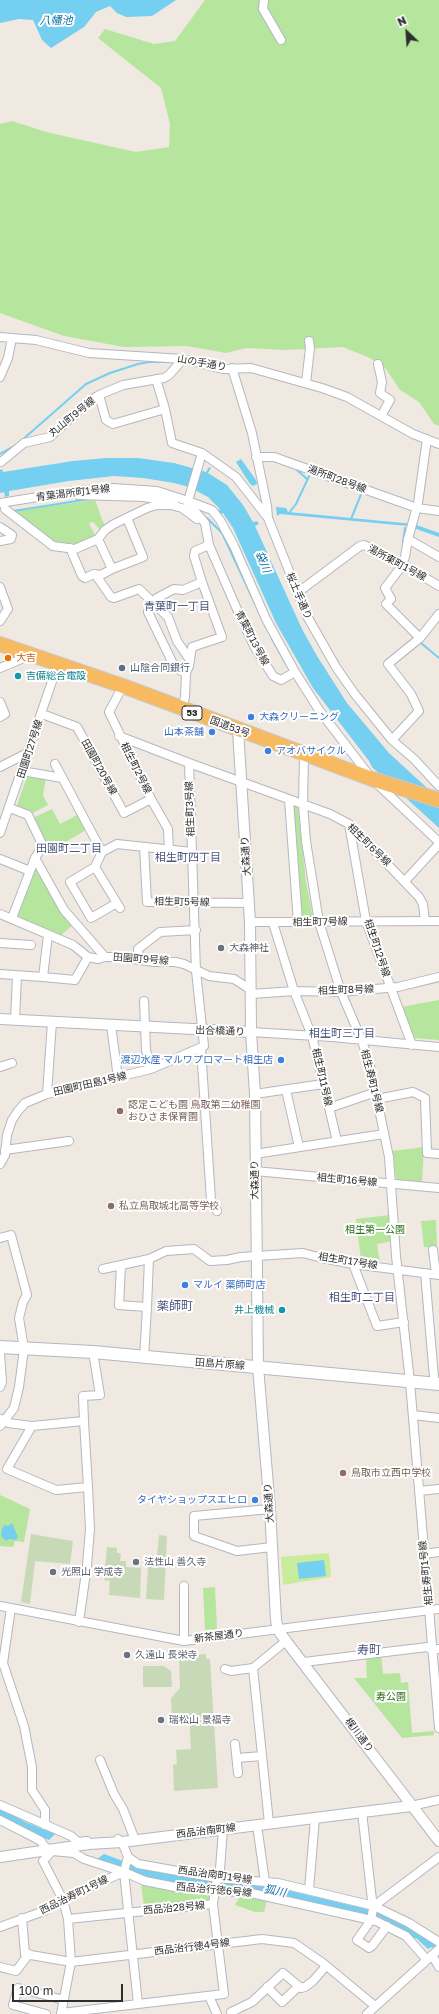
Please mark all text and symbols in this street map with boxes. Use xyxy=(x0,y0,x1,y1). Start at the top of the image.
north arrow xyxy=(387,12,427,52)
text: N xyxy=(395,13,408,28)
water label: 八幡池 xyxy=(40,14,72,28)
street label: 山の手通り xyxy=(176,353,228,373)
street label: 丸山町9号線 xyxy=(46,395,98,439)
street label: 湯所町28号線 xyxy=(306,463,368,495)
street label: 青葉湯所町1号線 xyxy=(35,482,111,504)
street label: 湯所東町1号線 xyxy=(366,542,428,584)
water label: 袋川 xyxy=(253,549,273,575)
street label: 桜土手通り xyxy=(284,571,314,621)
district label: 青葉町一丁目 xyxy=(144,600,210,614)
street label: 青葉町13号線 xyxy=(232,608,272,668)
place label: 大吉 xyxy=(16,652,36,664)
marker: 大吉 xyxy=(3,653,13,663)
place label: 山陰合同銀行 xyxy=(130,662,190,674)
marker: 山陰合同銀行 xyxy=(117,663,127,673)
place label: 吉備総合電設 xyxy=(26,670,86,682)
marker: 吉備総合電設 xyxy=(13,671,23,681)
road number: 53 xyxy=(182,706,202,720)
place label: 大森クリーニング xyxy=(259,711,339,723)
marker: 大森クリーニング xyxy=(246,712,256,722)
street label: 国道53号 xyxy=(208,714,252,740)
street label: 田園町27号線 xyxy=(15,718,45,780)
place label: 山本茶舗 xyxy=(164,726,204,738)
marker: 山本茶舗 xyxy=(207,727,217,737)
street label: 田園町20号線 xyxy=(79,737,119,797)
street label: 相生町2号線 xyxy=(118,740,154,796)
place label: アオバサイクル xyxy=(276,745,346,757)
marker: アオバサイクル xyxy=(263,746,273,756)
street label: 相生町3号線 xyxy=(183,781,197,837)
street label: 相生町6号線 xyxy=(345,821,393,869)
street label: 大森通り xyxy=(239,836,253,876)
district label: 田園町二丁目 xyxy=(36,842,102,856)
district label: 相生町四丁目 xyxy=(155,851,221,865)
street label: 相生町5号線 xyxy=(154,896,210,908)
street label: 相生町7号線 xyxy=(292,916,348,928)
street label: 相生町12号線 xyxy=(361,917,393,979)
place label: 大森神社 xyxy=(229,942,269,954)
marker: 大森神社 xyxy=(216,943,226,953)
street label: 田園町9号線 xyxy=(113,951,169,967)
street label: 相生町8号線 xyxy=(318,983,374,997)
street label: 出合橋通り xyxy=(195,1024,245,1038)
district label: 相生町三丁目 xyxy=(309,1027,375,1041)
street label: 相生町11号線 xyxy=(309,1047,335,1107)
street label: 相生寿町1号線 xyxy=(358,1048,386,1114)
place label: 渡辺水産 マルワプロマート相生店 xyxy=(121,1054,273,1066)
marker: 渡辺水産 マルワプロマート相生店 xyxy=(276,1055,286,1065)
street label: 田園町田島1号線 xyxy=(52,1070,128,1098)
place label: 認定こども園 鳥取第二幼稚園 おひさま保育園 xyxy=(128,1099,260,1122)
marker: 認定こども園 鳥取第二幼稚園 おひさま保育園 xyxy=(115,1106,125,1116)
street label: 大森通り xyxy=(249,1160,261,1200)
street label: 相生町16号線 xyxy=(316,1171,378,1189)
place label: 私立鳥取城北高等学校 xyxy=(119,1200,219,1212)
marker: 私立鳥取城北高等学校 xyxy=(106,1201,116,1211)
park label: 相生第一公園 xyxy=(345,1224,405,1236)
street label: 相生町17号線 xyxy=(317,1250,379,1272)
place label: マルイ 薬師町店 xyxy=(193,1279,265,1291)
marker: マルイ 薬師町店 xyxy=(180,1280,190,1290)
district label: 相生町二丁目 xyxy=(329,1291,395,1305)
district label: 薬師町 xyxy=(157,1299,193,1313)
place label: 井上機械 xyxy=(234,1304,274,1316)
marker: 井上機械 xyxy=(277,1305,287,1315)
street label: 田島片原線 xyxy=(195,1356,245,1372)
place label: 鳥取市立西中学校 xyxy=(351,1467,431,1479)
marker: 鳥取市立西中学校 xyxy=(338,1468,348,1478)
street label: 大森通り xyxy=(262,1483,276,1523)
place label: タイヤショップスエヒロ xyxy=(137,1494,247,1506)
marker: タイヤショップスエヒロ xyxy=(250,1495,260,1505)
street label: 相生寿町1号線 xyxy=(417,1540,435,1606)
place label: 法性山 善久寺 xyxy=(144,1556,206,1568)
marker: 法性山 善久寺 xyxy=(131,1557,141,1567)
place label: 光照山 学成寺 xyxy=(61,1566,123,1578)
marker: 光照山 学成寺 xyxy=(48,1567,58,1577)
street label: 新茶屋通り xyxy=(193,1627,245,1645)
district label: 寿町 xyxy=(357,1643,381,1657)
place label: 久遠山 長栄寺 xyxy=(135,1649,197,1661)
marker: 久遠山 長栄寺 xyxy=(122,1650,132,1660)
park label: 寿公園 xyxy=(376,1691,406,1703)
place label: 瑞松山 景福寺 xyxy=(169,1714,231,1726)
marker: 瑞松山 景福寺 xyxy=(156,1715,166,1725)
street label: 梶川通り xyxy=(342,1715,376,1755)
street label: 西品治南町線 xyxy=(175,1821,237,1841)
street label: 西品治南町1号線 xyxy=(177,1864,253,1886)
street label: 西品治寿町1号線 xyxy=(38,1873,110,1917)
street label: 西品治行徳6号線 xyxy=(176,1881,252,1899)
water label: 狐川 xyxy=(263,1882,287,1900)
street label: 西品治28号線 xyxy=(143,1899,205,1917)
street label: 西品治行徳4号線 xyxy=(154,1936,230,1958)
scale bar xyxy=(14,1976,125,2002)
text: 100 m xyxy=(19,1983,53,1998)

